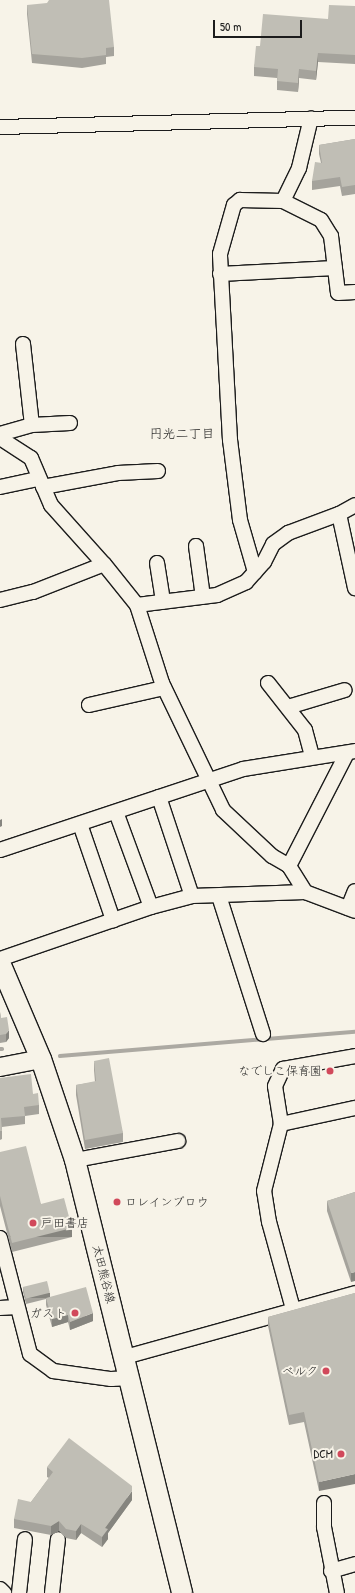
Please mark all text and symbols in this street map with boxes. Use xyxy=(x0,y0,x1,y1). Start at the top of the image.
scale bar xyxy=(215,12,304,38)
text: 50 m xyxy=(220,18,241,35)
district label: 円光二丁目 xyxy=(150,425,214,441)
place label: なでしこ保育園 xyxy=(238,1064,322,1078)
marker: なでしこ保育園 xyxy=(325,1066,335,1076)
place label: ロレインブロウ xyxy=(125,1195,209,1209)
marker: ロレインブロウ xyxy=(112,1197,122,1207)
place label: 戸田書店 xyxy=(41,1216,89,1230)
marker: 戸田書店 xyxy=(28,1218,38,1228)
street label: 太田熊谷線 xyxy=(90,1243,118,1305)
place label: ガスト xyxy=(31,1306,67,1320)
marker: ガスト xyxy=(70,1308,80,1318)
place label: ベルク xyxy=(282,1364,318,1378)
marker: ベルク xyxy=(321,1366,331,1376)
place label: DCM xyxy=(314,1447,333,1461)
marker: DCM xyxy=(336,1449,346,1459)

